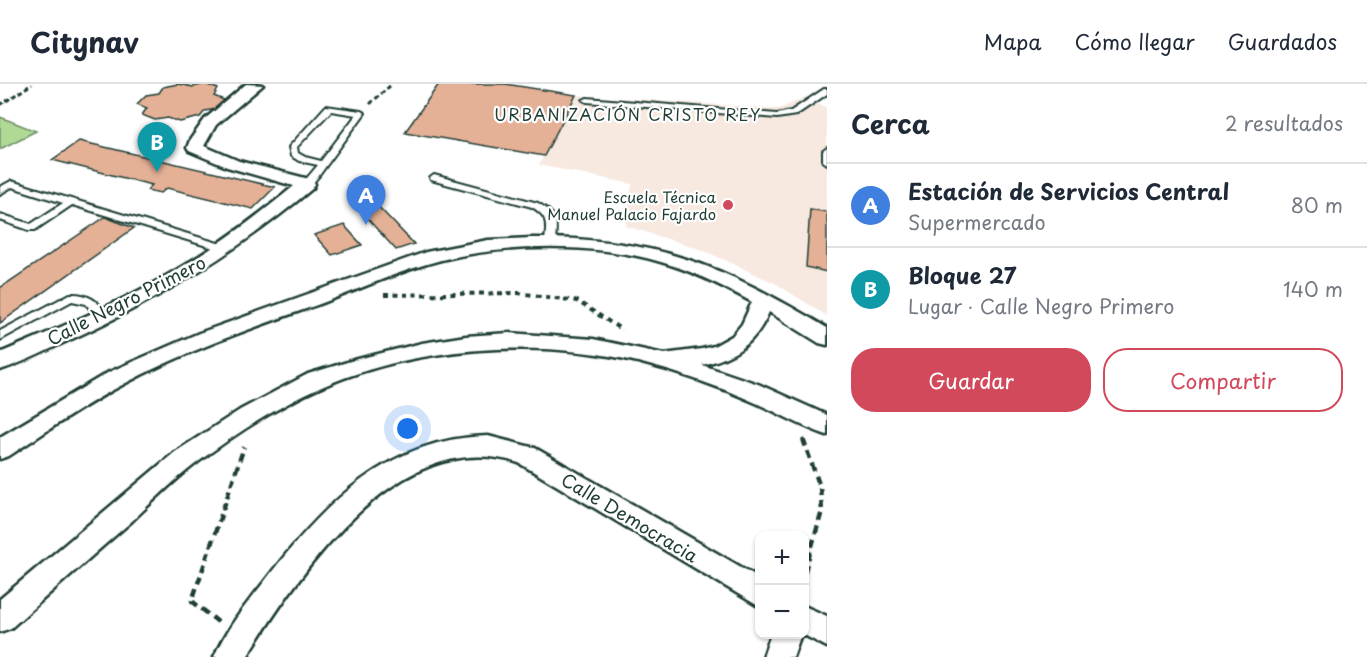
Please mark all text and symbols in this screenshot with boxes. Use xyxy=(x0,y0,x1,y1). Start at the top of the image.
text: Citynav xyxy=(30,20,139,63)
text: Mapa xyxy=(984,25,1042,57)
text: Cómo llegar xyxy=(1075,25,1195,57)
text: Guardados xyxy=(1228,25,1337,57)
district label: URBANIZACIÓN CRISTO REY xyxy=(494,102,762,126)
text: Cerca xyxy=(851,104,930,143)
text: 2 resultados xyxy=(1225,108,1343,138)
pin: B xyxy=(138,122,176,172)
text: Estación de Servicios Central xyxy=(908,174,1229,207)
pin: A xyxy=(346,176,386,225)
place label: Escuela Técnica Manuel Palacio Fajardo xyxy=(547,185,717,225)
text: A xyxy=(863,190,878,220)
text: 80 m xyxy=(1291,190,1343,220)
marker: Escuela Técnica Manuel Palacio Fajardo xyxy=(721,198,735,212)
text: Supermercado xyxy=(908,207,1046,237)
street label: Calle Negro Primero xyxy=(42,248,210,352)
text: Bloque 27 xyxy=(908,258,1016,291)
text: B xyxy=(864,274,877,304)
text: 140 m xyxy=(1283,274,1343,304)
text: Lugar · Calle Negro Primero xyxy=(908,291,1174,321)
button: Guardar xyxy=(851,348,1091,412)
button: Compartir xyxy=(1103,348,1343,412)
your location xyxy=(393,414,422,443)
street label: Calle Democracia xyxy=(556,465,704,569)
map controls xyxy=(755,531,809,639)
button: + xyxy=(755,531,809,585)
button: − xyxy=(755,585,809,639)

